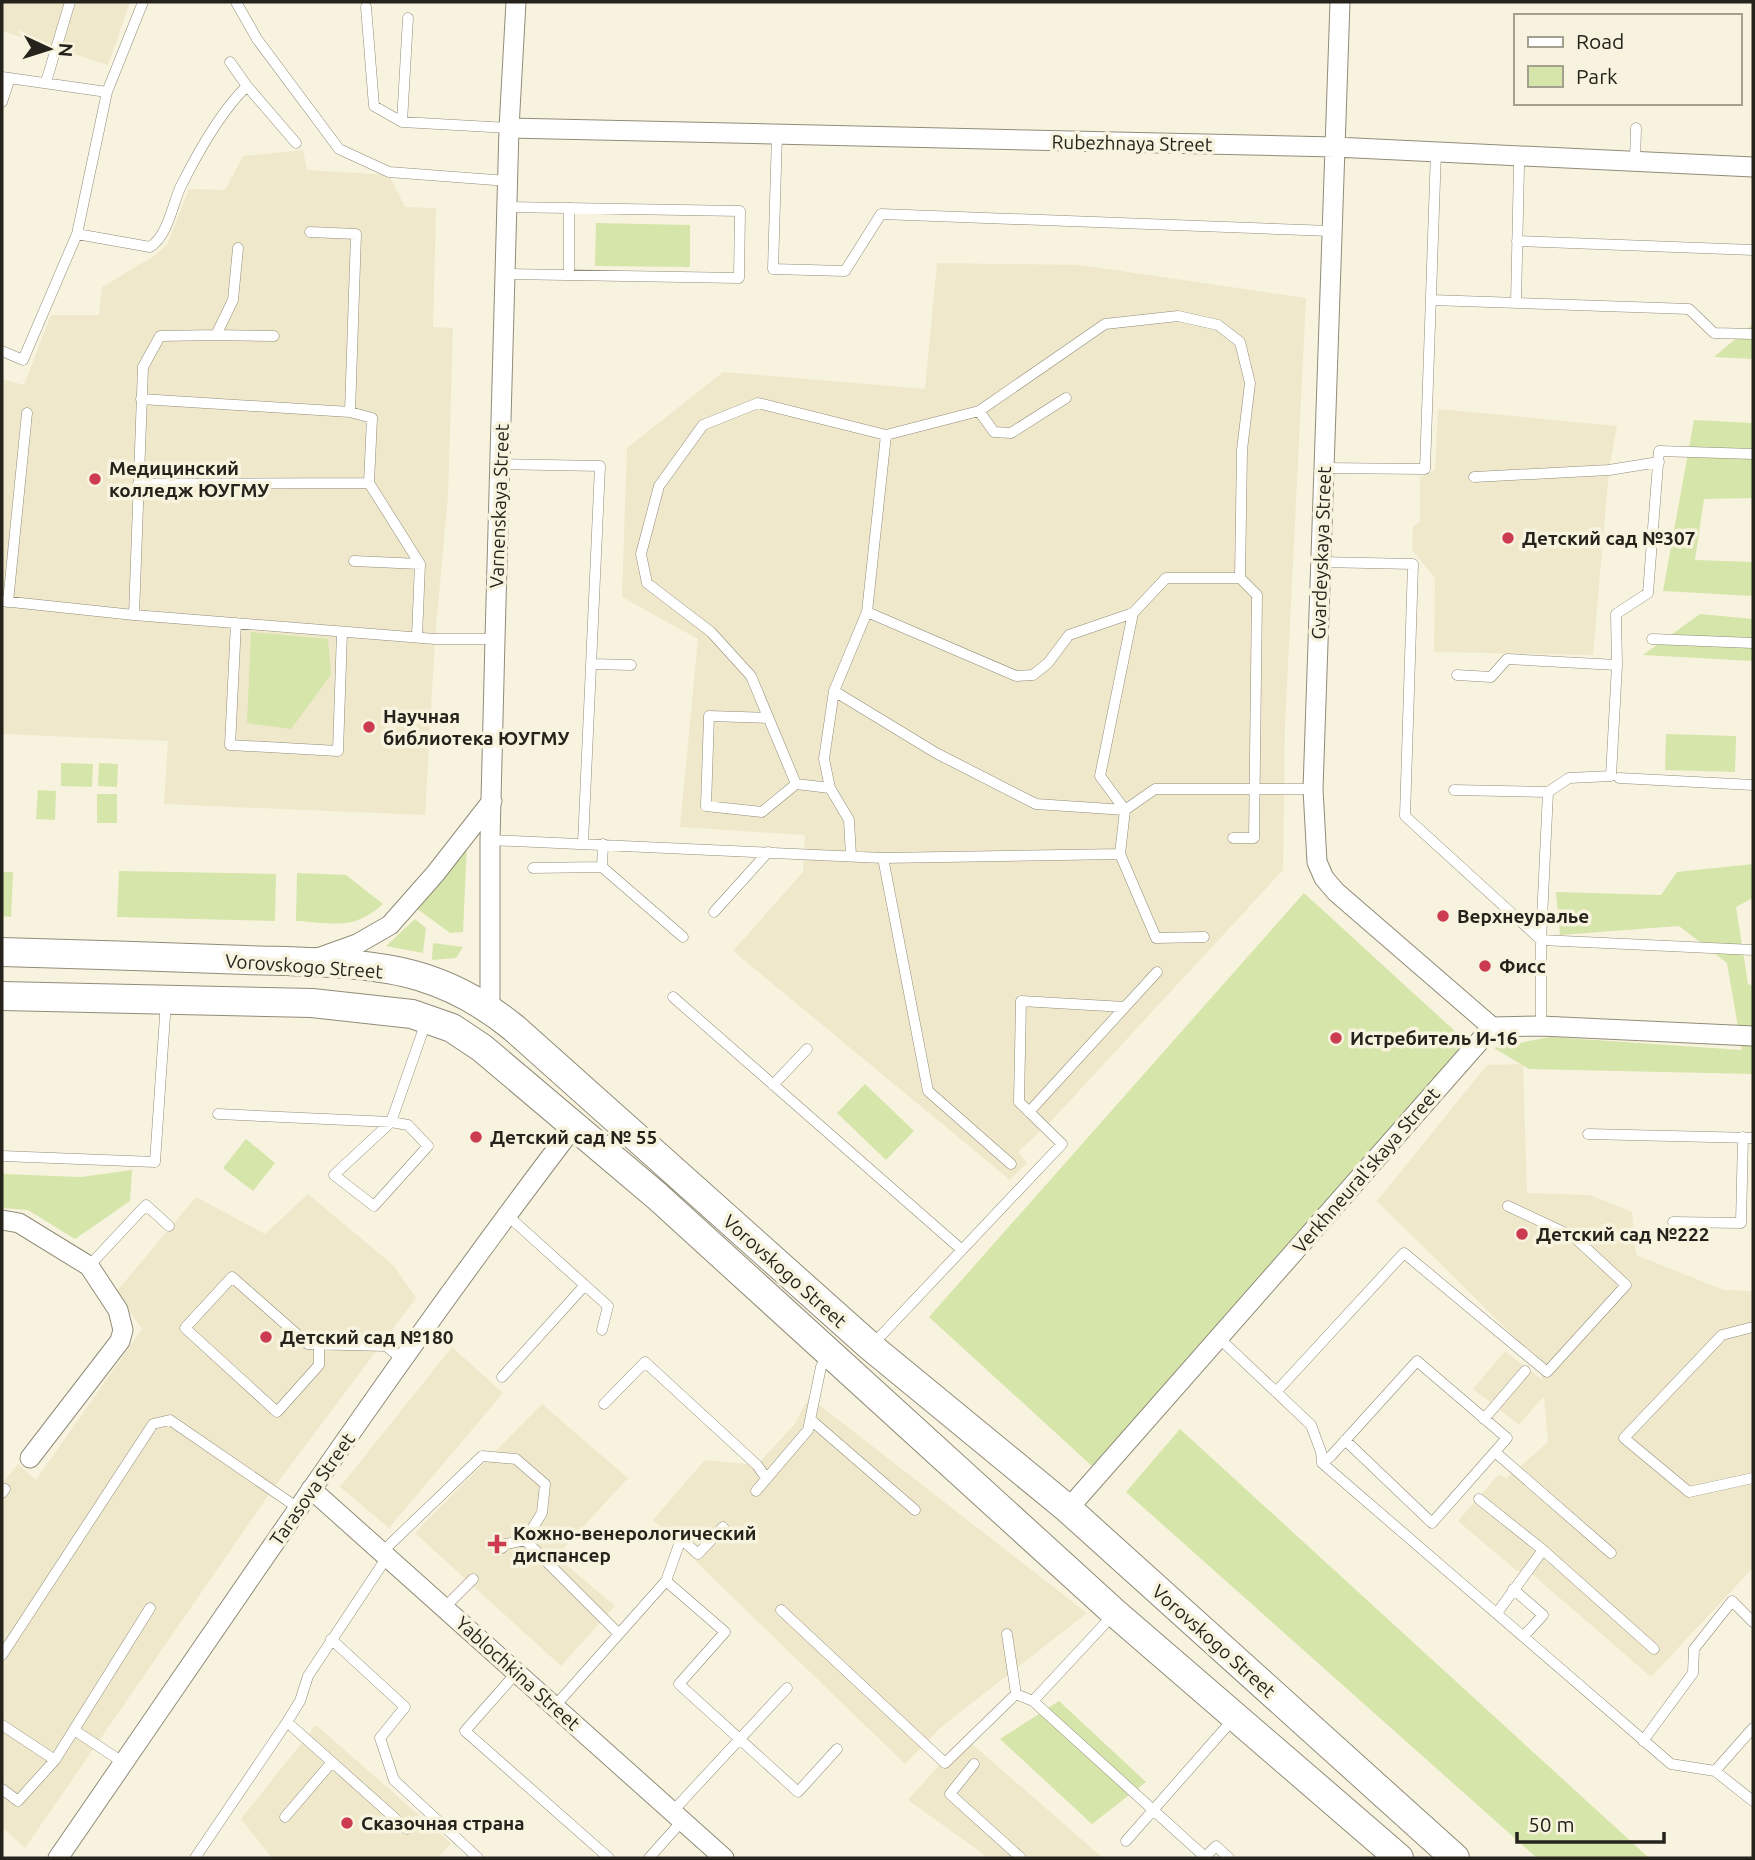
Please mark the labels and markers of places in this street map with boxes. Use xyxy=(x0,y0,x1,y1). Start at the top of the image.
place label: Медицинский колледж ЮУГМУ xyxy=(109,457,269,501)
marker: Медицинский колледж ЮУГМУ xyxy=(87,471,103,487)
place label: Детский сад №307 xyxy=(1522,527,1695,549)
marker: Детский сад №307 xyxy=(1500,530,1516,546)
place label: Научная библиотека ЮУГМУ xyxy=(383,705,569,749)
marker: Научная библиотека ЮУГМУ xyxy=(361,719,377,735)
place label: Верхнеуралье xyxy=(1457,905,1589,927)
marker: Верхнеуралье xyxy=(1435,908,1451,924)
place label: Фисс xyxy=(1499,955,1546,977)
marker: Фисс xyxy=(1477,958,1493,974)
place label: Истребитель И-16 xyxy=(1350,1027,1518,1049)
marker: Истребитель И-16 xyxy=(1328,1030,1344,1046)
place label: Детский сад № 55 xyxy=(490,1126,657,1148)
marker: Детский сад № 55 xyxy=(468,1129,484,1145)
place label: Детский сад №222 xyxy=(1536,1223,1709,1245)
marker: Детский сад №222 xyxy=(1514,1226,1530,1242)
place label: Детский сад №180 xyxy=(280,1326,453,1348)
marker: Детский сад №180 xyxy=(258,1329,274,1345)
place label: Кожно-венерологический диспансер xyxy=(513,1522,756,1566)
marker: Кожно-венерологический диспансер xyxy=(487,1534,507,1554)
place label: Сказочная страна xyxy=(361,1812,525,1834)
marker: Сказочная страна xyxy=(339,1815,355,1831)

